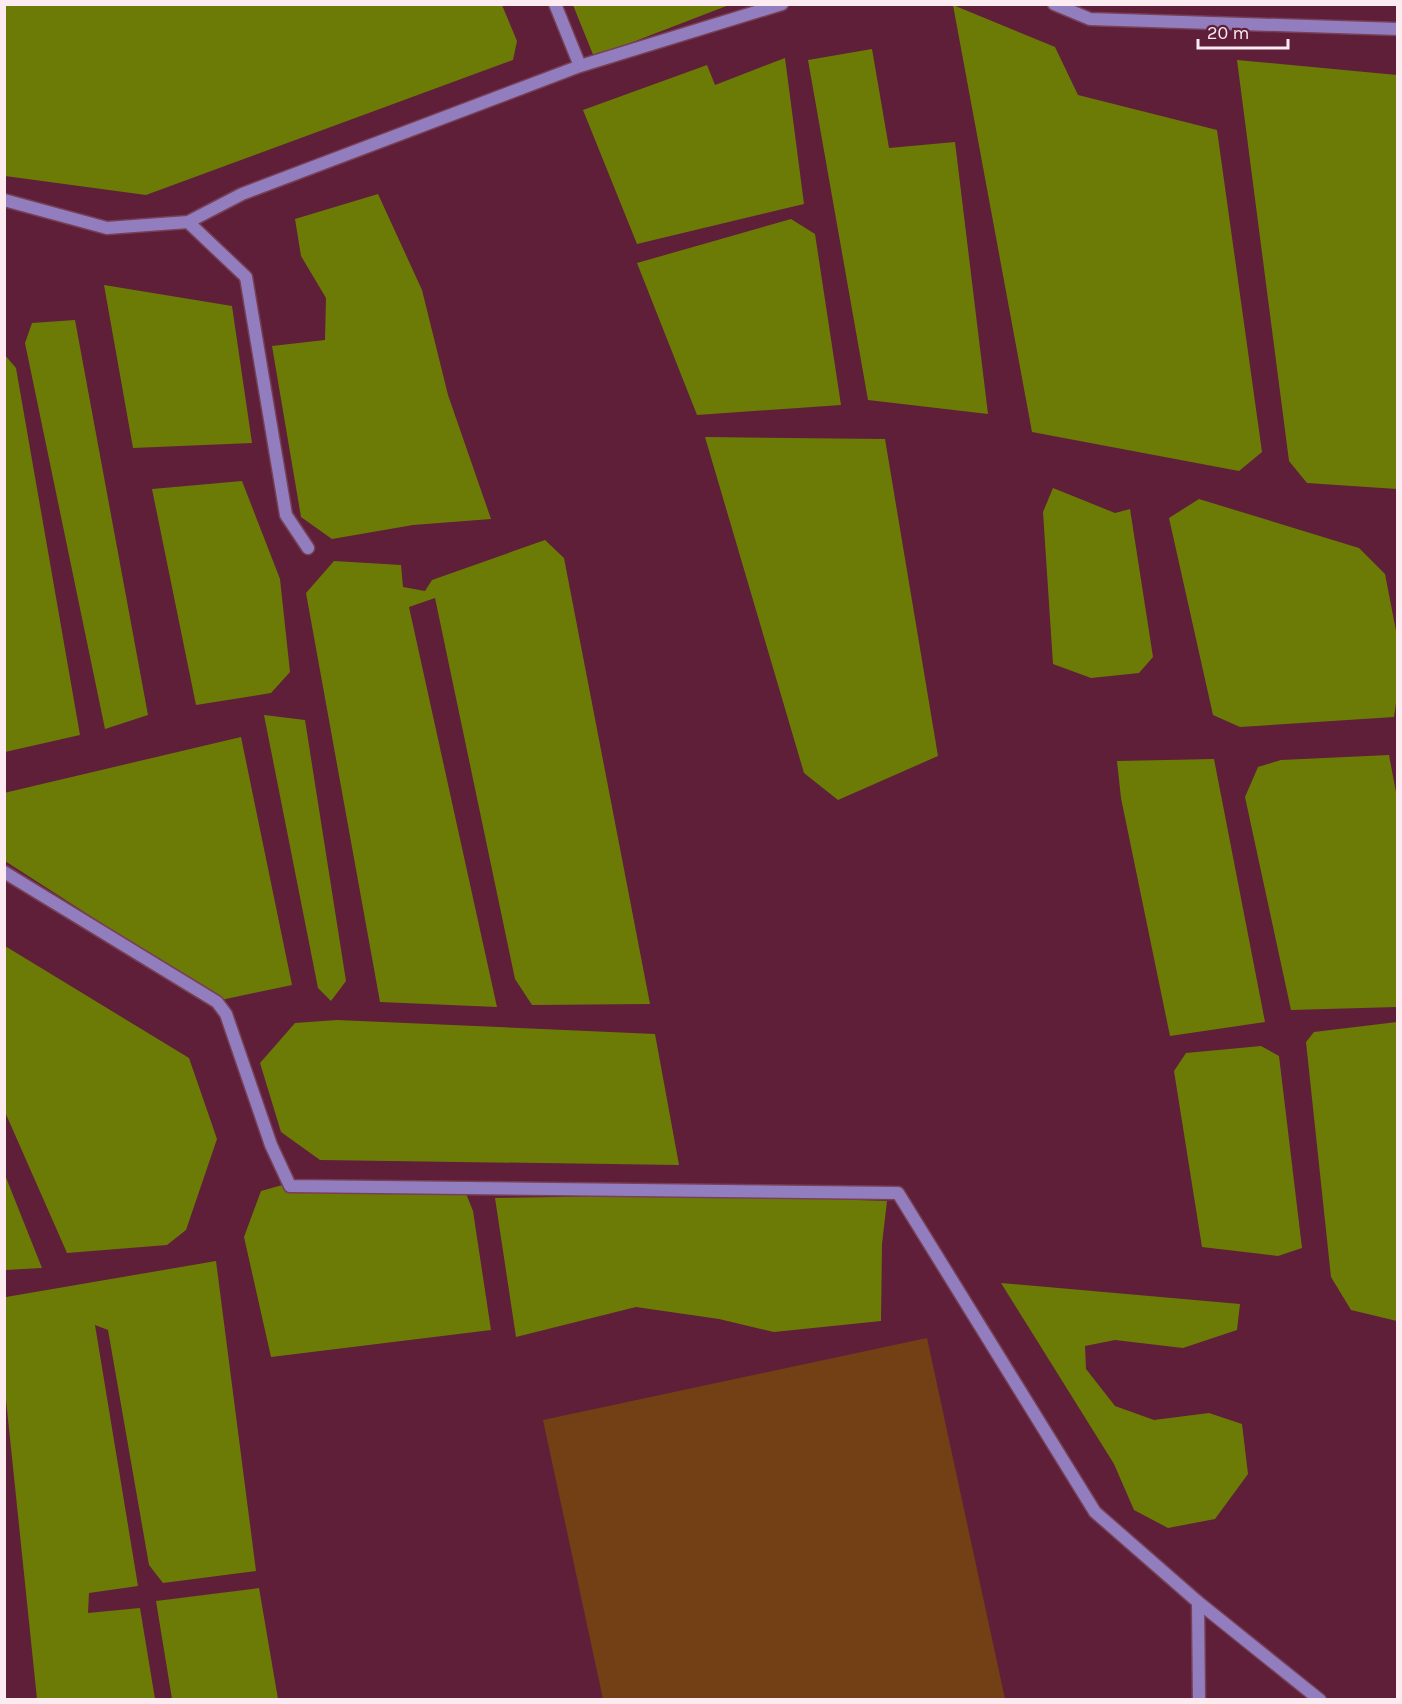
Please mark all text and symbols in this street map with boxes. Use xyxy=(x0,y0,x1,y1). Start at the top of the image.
scale bar xyxy=(1198,12,1288,50)
text: 20 m xyxy=(1207,22,1249,44)

